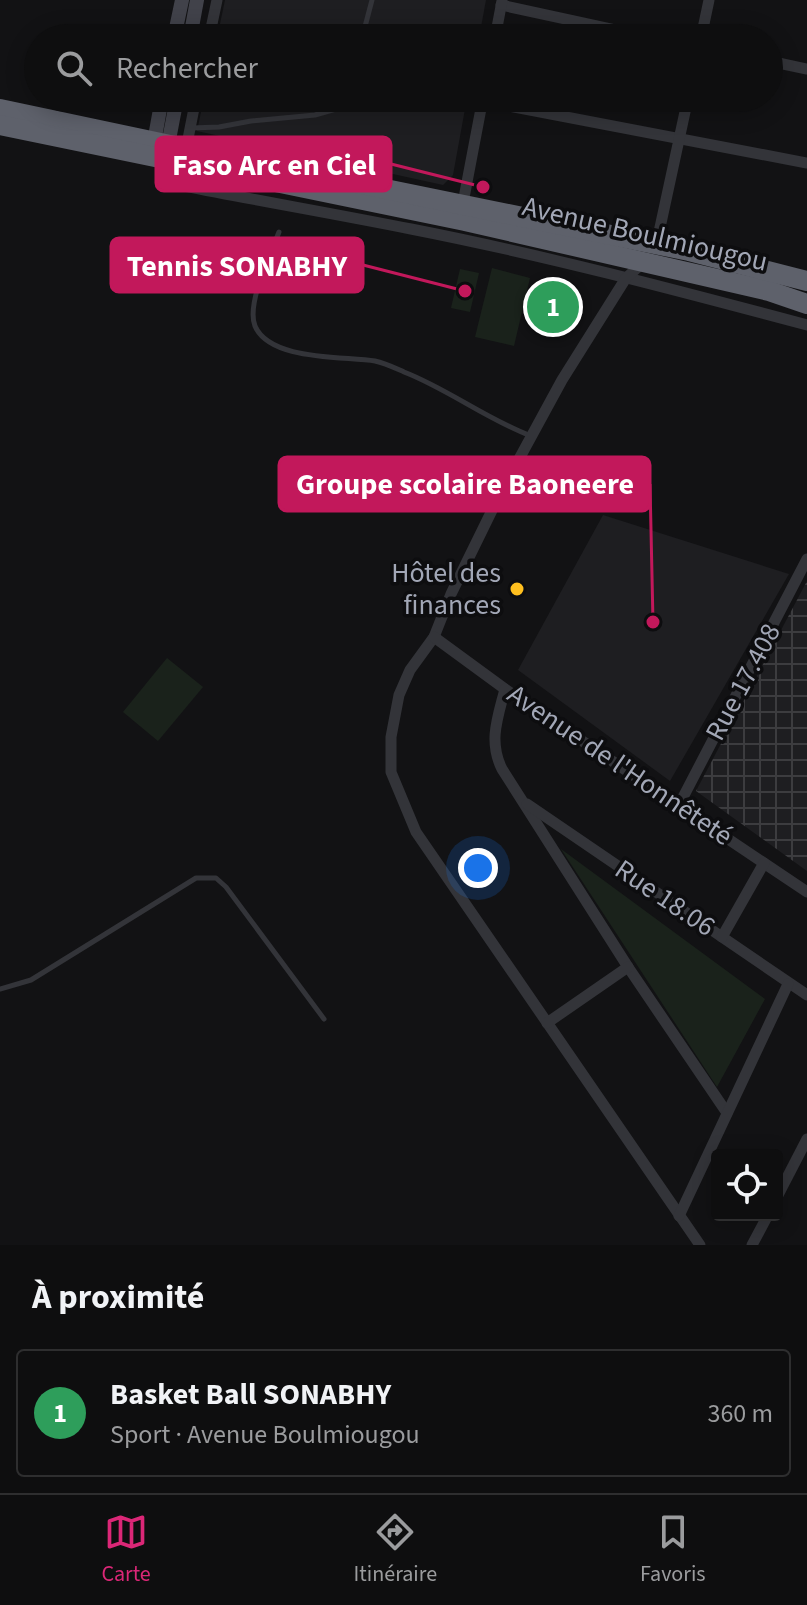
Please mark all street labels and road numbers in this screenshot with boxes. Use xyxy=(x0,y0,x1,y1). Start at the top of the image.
street label: Avenue Boulmiougou xyxy=(518,186,772,282)
street label: Rue 17.408 xyxy=(695,616,791,748)
street label: Avenue de l'Honnêteté xyxy=(499,675,741,855)
street label: Rue 18.06 xyxy=(607,850,723,946)

